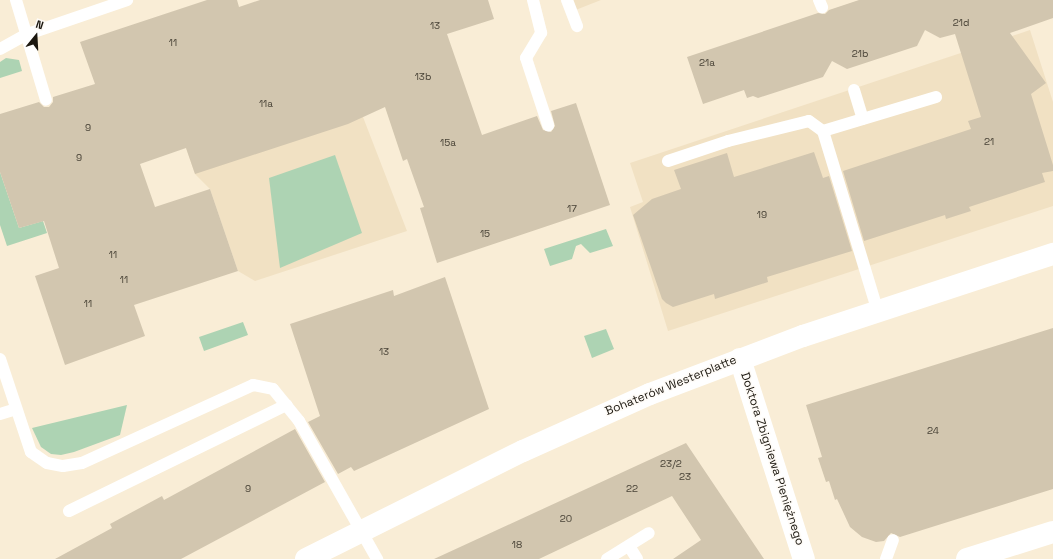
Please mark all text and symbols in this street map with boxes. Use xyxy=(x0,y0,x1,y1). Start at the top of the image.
north arrow xyxy=(16,16,56,56)
text: N xyxy=(34,17,45,32)
house number: 21d xyxy=(953,17,969,29)
house number: 13 xyxy=(430,20,440,32)
house number: 11 xyxy=(169,37,177,49)
house number: 21b xyxy=(852,48,868,60)
house number: 21a xyxy=(699,57,715,69)
house number: 13b xyxy=(415,71,431,83)
house number: 11a xyxy=(259,98,273,110)
house number: 9 xyxy=(85,122,91,134)
house number: 21 xyxy=(984,136,994,148)
house number: 15a xyxy=(440,137,456,149)
house number: 9 xyxy=(76,152,82,164)
house number: 17 xyxy=(567,203,577,215)
house number: 19 xyxy=(757,209,767,221)
house number: 15 xyxy=(480,228,490,240)
house number: 11 xyxy=(109,249,117,261)
house number: 11 xyxy=(120,274,128,286)
house number: 11 xyxy=(84,298,92,310)
house number: 13 xyxy=(379,346,389,358)
street label: Bohaterów Westerplatte xyxy=(603,353,739,419)
street label: Doktora Zbigniewa Pieniężnego xyxy=(737,371,807,547)
house number: 24 xyxy=(927,425,939,437)
house number: 23/2 xyxy=(660,458,682,470)
house number: 23 xyxy=(679,471,691,483)
house number: 9 xyxy=(245,483,251,495)
house number: 22 xyxy=(626,483,638,495)
house number: 20 xyxy=(560,513,572,525)
house number: 18 xyxy=(512,539,522,551)

